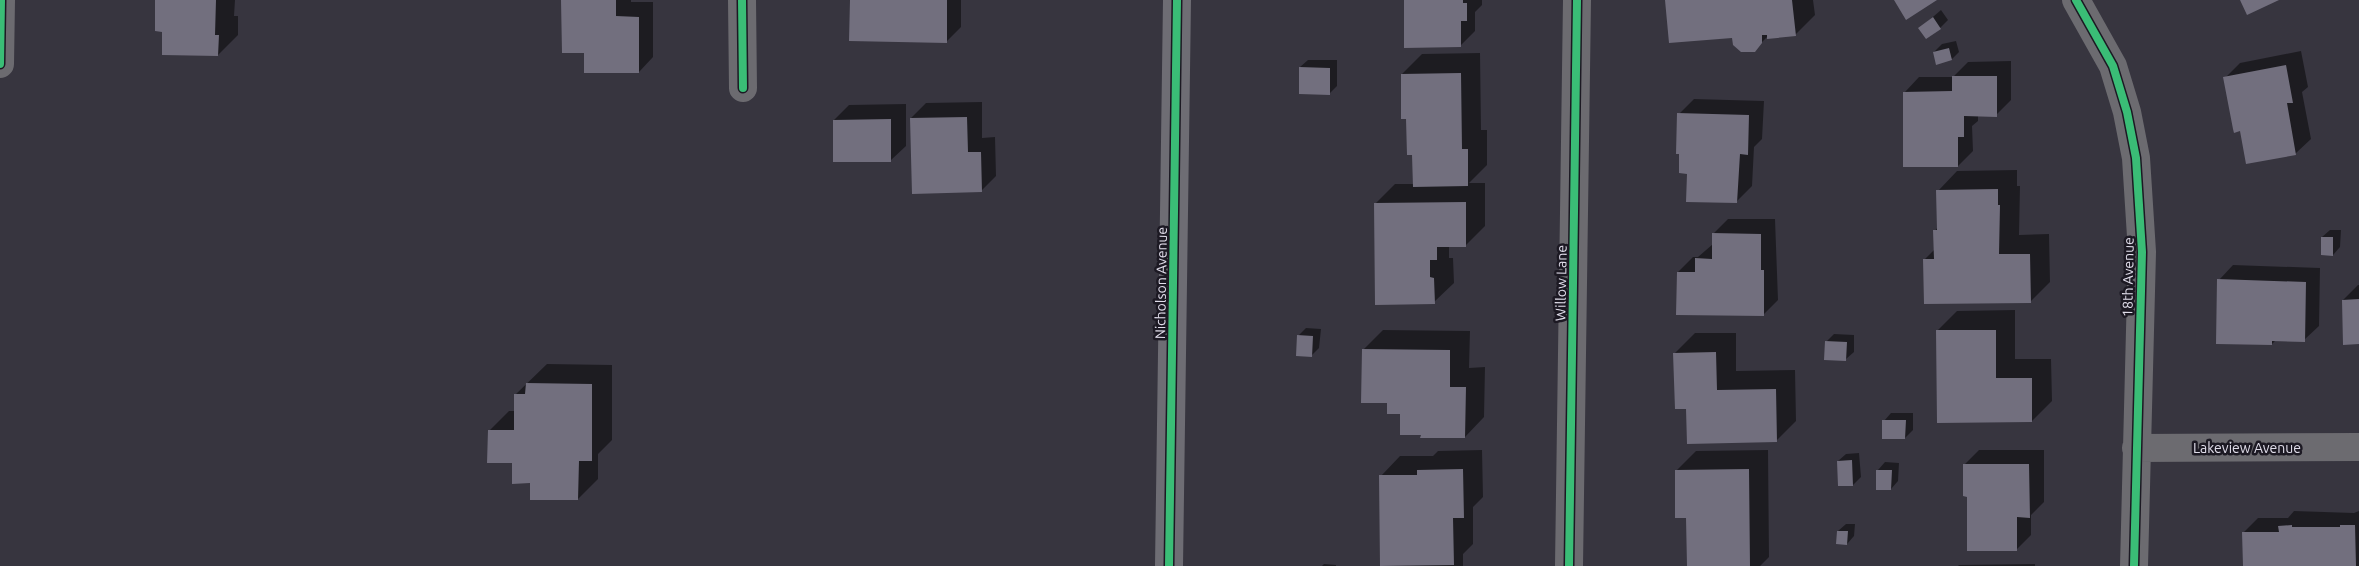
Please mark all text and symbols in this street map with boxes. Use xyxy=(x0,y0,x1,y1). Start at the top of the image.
street label: Nicholson Avenue xyxy=(1152,227,1170,339)
street label: 18th Avenue xyxy=(2119,237,2137,317)
street label: Willow Lane xyxy=(1552,245,1570,321)
street label: Lakeview Avenue xyxy=(2193,440,2301,456)

